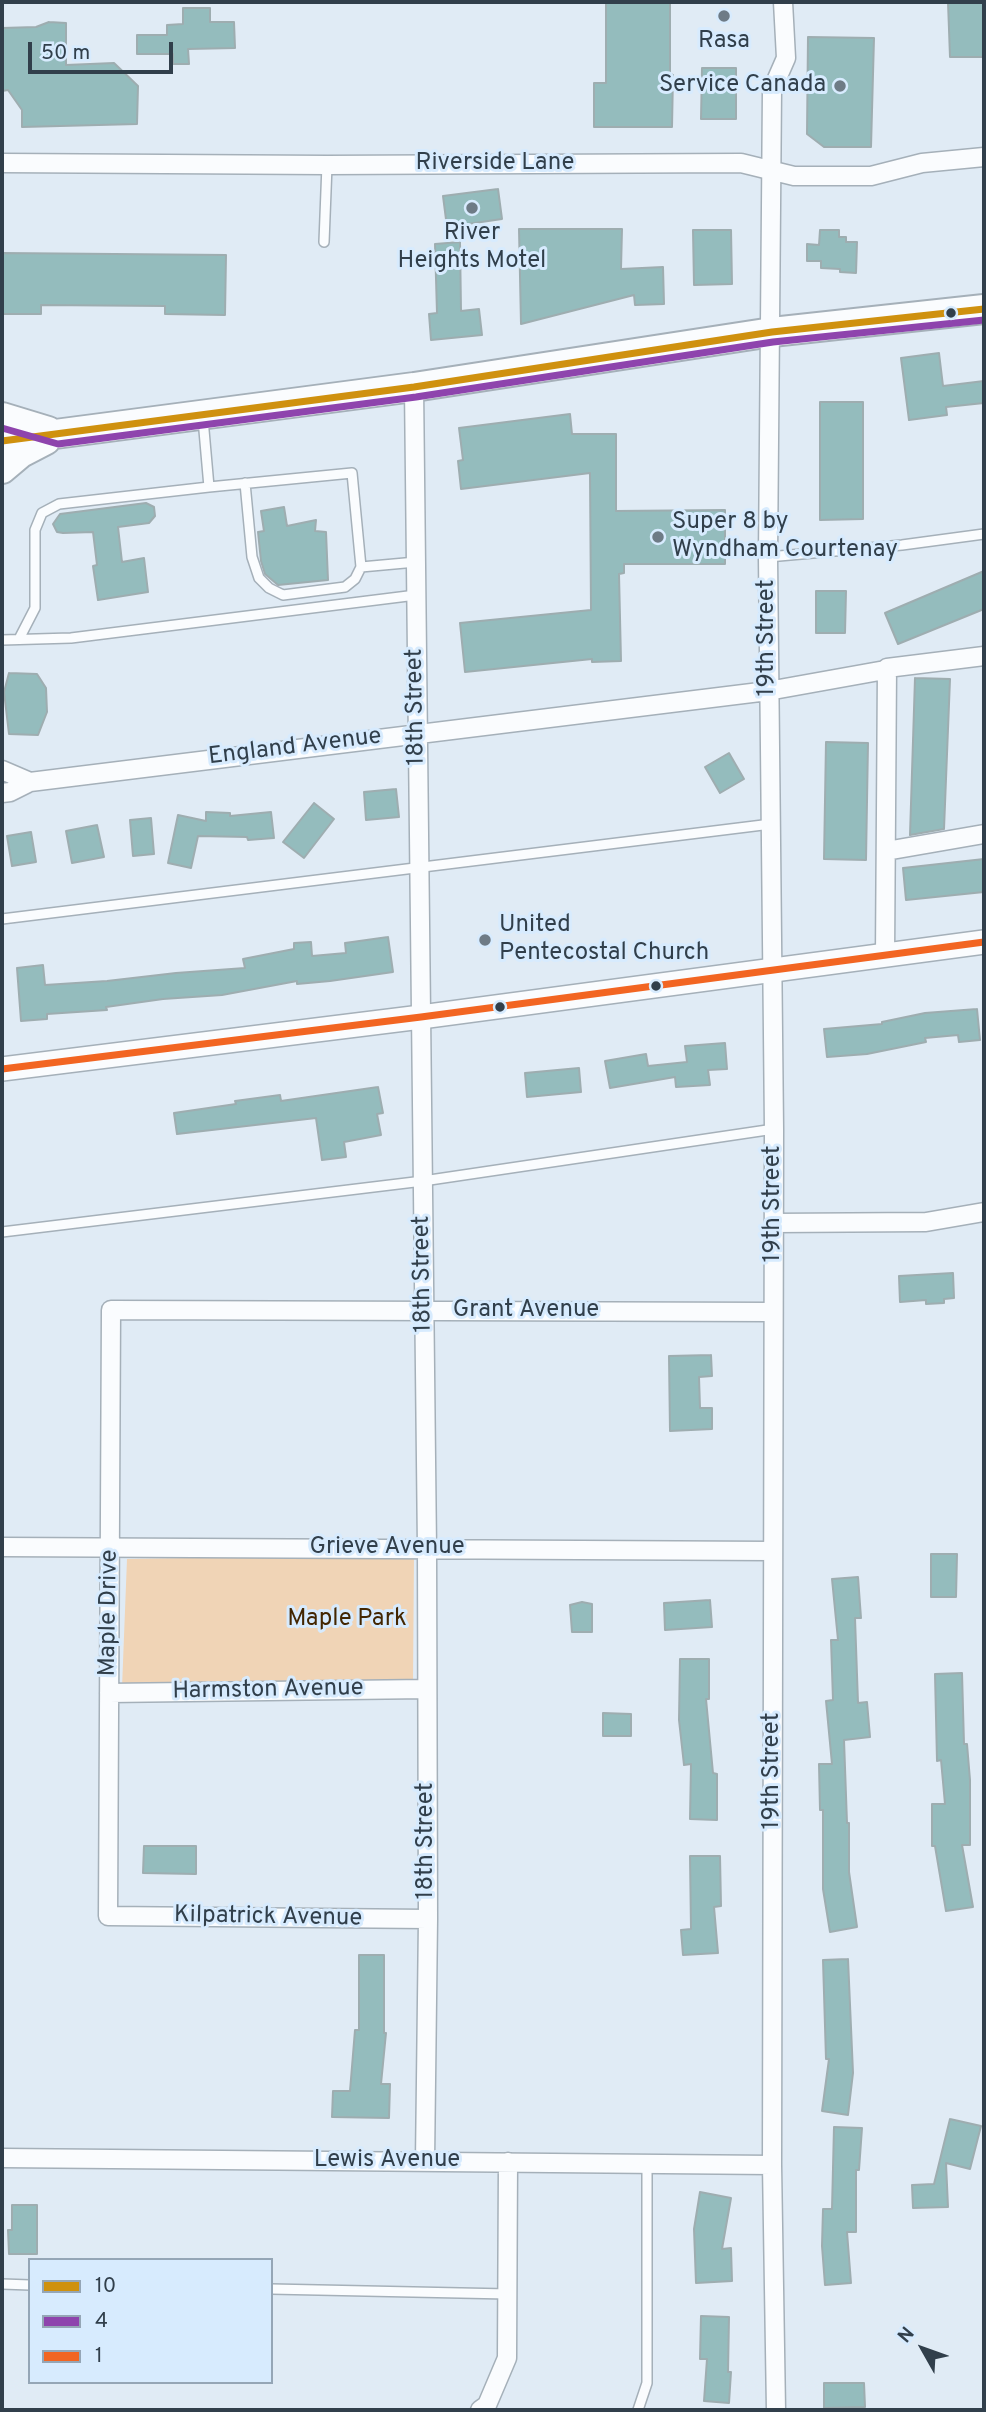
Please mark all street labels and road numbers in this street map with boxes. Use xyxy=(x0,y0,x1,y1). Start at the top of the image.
street label: Riverside Lane xyxy=(416,150,574,178)
street label: 19th Street xyxy=(754,579,782,697)
street label: 18th Street xyxy=(402,648,432,766)
street label: England Avenue xyxy=(207,723,383,773)
street label: 19th Street xyxy=(760,1145,788,1263)
street label: 18th Street xyxy=(409,1215,439,1333)
street label: Grant Avenue xyxy=(453,1297,599,1325)
street label: Grieve Avenue xyxy=(309,1534,465,1562)
street label: Maple Drive xyxy=(94,1549,126,1677)
street label: Harmston Avenue xyxy=(172,1675,364,1707)
street label: 19th Street xyxy=(759,1712,787,1830)
street label: 18th Street xyxy=(413,1783,441,1899)
street label: Kilpatrick Avenue xyxy=(174,1902,362,1934)
street label: Lewis Avenue xyxy=(314,2147,460,2175)

